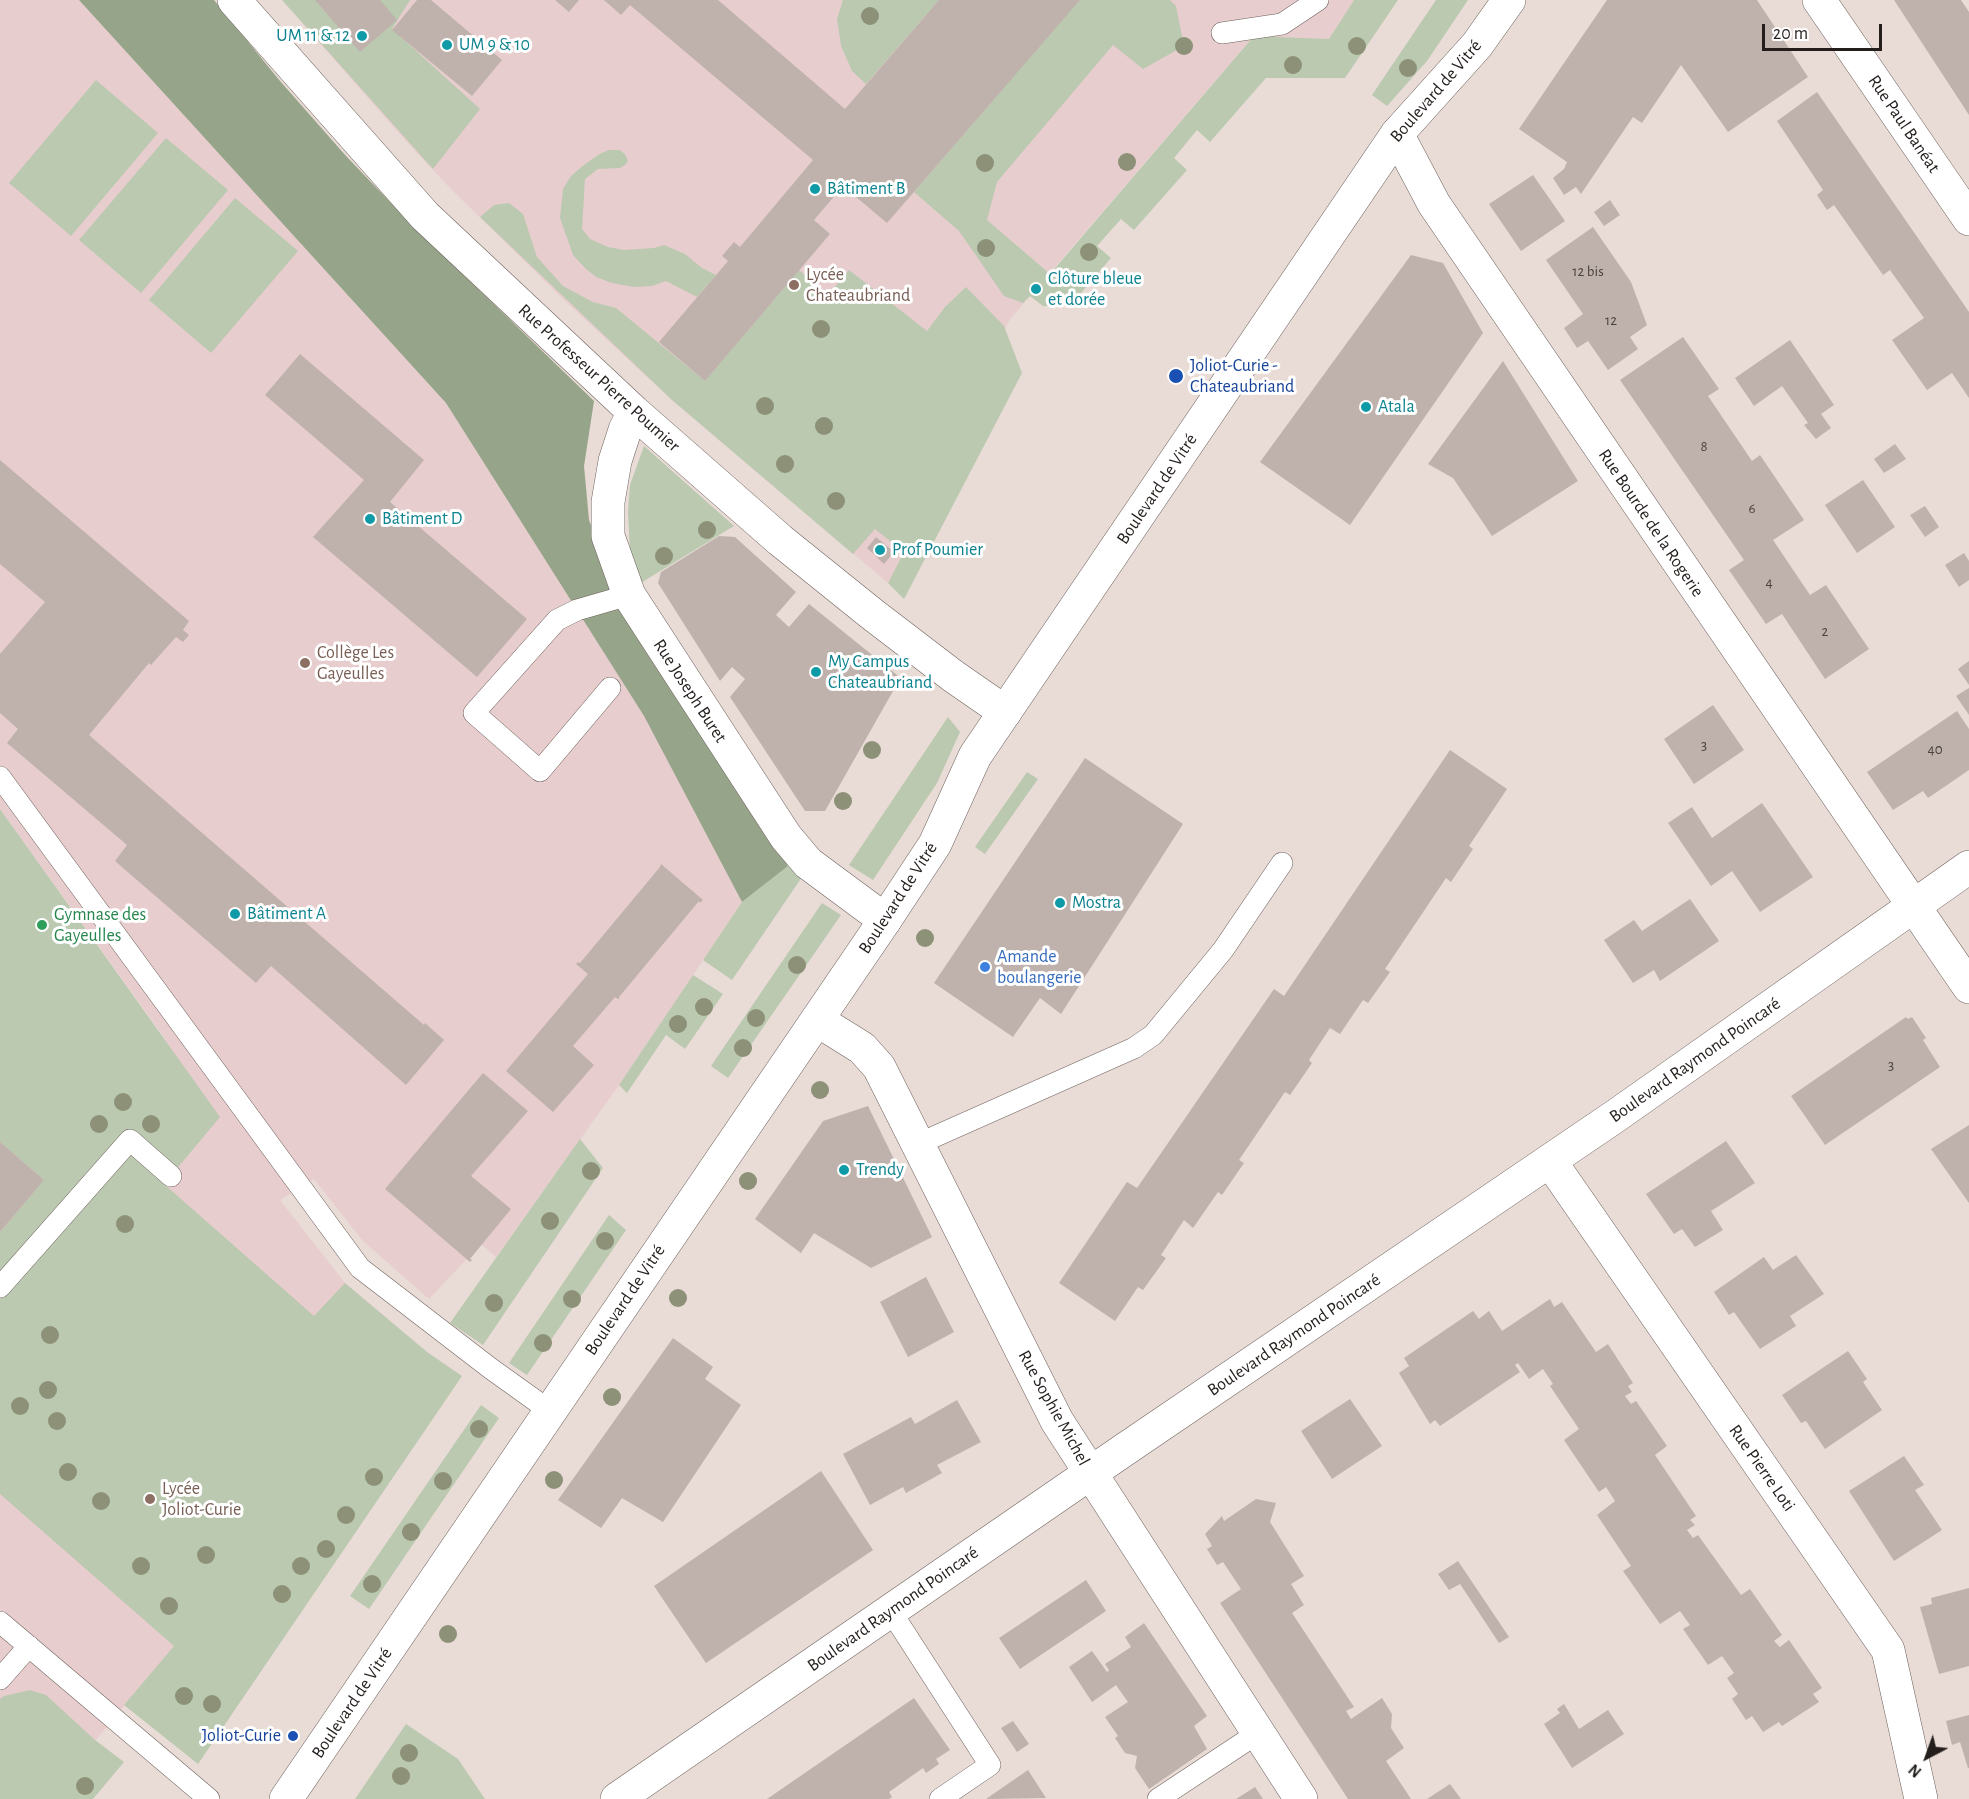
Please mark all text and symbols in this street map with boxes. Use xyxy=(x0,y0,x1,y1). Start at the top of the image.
scale bar xyxy=(1765,12,1885,50)
place label: UM 11 & 12 xyxy=(276,25,350,47)
text: 20 m xyxy=(1773,25,1808,43)
marker: UM 11 & 12 xyxy=(355,29,369,43)
place label: UM 9 & 10 xyxy=(459,34,530,56)
street label: Boulevard de Vitré xyxy=(1386,35,1486,147)
marker: UM 9 & 10 xyxy=(440,38,454,52)
street label: Rue Paul Banéat xyxy=(1863,71,1945,177)
place label: Bâtiment B xyxy=(827,178,905,200)
marker: Bâtiment B xyxy=(808,182,822,196)
house number: 12 bis xyxy=(1572,262,1604,280)
place label: Lycée Chateaubriand xyxy=(806,264,910,306)
place label: Clôture bleue et dorée xyxy=(1048,268,1142,310)
marker: Lycée Chateaubriand xyxy=(787,278,801,292)
marker: Clôture bleue et dorée xyxy=(1029,282,1043,296)
street label: Rue Professeur Pierre Poumier xyxy=(514,300,684,456)
house number: 12 xyxy=(1605,311,1617,329)
place label: Joliot-Curie - Chateaubriand xyxy=(1190,355,1294,398)
marker: Joliot-Curie - Chateaubriand xyxy=(1167,367,1185,385)
place label: Atala xyxy=(1378,396,1415,418)
marker: Atala xyxy=(1359,400,1373,414)
street label: Boulevard de Vitré xyxy=(1112,430,1202,548)
house number: 8 xyxy=(1700,437,1708,455)
street label: Rue Bourde de la Rogerie xyxy=(1593,445,1709,601)
house number: 6 xyxy=(1748,499,1756,517)
place label: Bâtiment D xyxy=(382,508,462,530)
marker: Bâtiment D xyxy=(363,512,377,526)
place label: Prof Poumier xyxy=(892,539,983,561)
marker: Prof Poumier xyxy=(873,543,887,557)
house number: 4 xyxy=(1765,573,1773,591)
house number: 2 xyxy=(1822,622,1828,640)
street label: Rue Joseph Buret xyxy=(649,635,731,747)
place label: Collège Les Gayeulles xyxy=(317,642,394,684)
place label: My Campus Chateaubriand xyxy=(828,651,932,694)
marker: Collège Les Gayeulles xyxy=(298,656,312,670)
marker: My Campus Chateaubriand xyxy=(809,665,823,679)
house number: 3 xyxy=(1701,736,1707,754)
house number: 40 xyxy=(1927,740,1943,758)
street label: Boulevard de Vitré xyxy=(854,838,942,958)
place label: Mostra xyxy=(1072,892,1121,914)
marker: Mostra xyxy=(1053,896,1067,910)
place label: Bâtiment A xyxy=(247,903,326,925)
place label: Gymnase des Gayeulles xyxy=(54,904,146,946)
marker: Bâtiment A xyxy=(228,907,242,921)
marker: Gymnase des Gayeulles xyxy=(35,918,49,932)
place label: Amande boulangerie xyxy=(997,946,1082,988)
marker: Amande boulangerie xyxy=(978,960,992,974)
street label: Boulevard Raymond Poincaré xyxy=(1605,993,1785,1127)
house number: 3 xyxy=(1888,1056,1894,1074)
place label: Trendy xyxy=(856,1159,904,1181)
marker: Trendy xyxy=(837,1163,851,1177)
street label: Boulevard de Vitré xyxy=(580,1241,670,1359)
street label: Boulevard Raymond Poincaré xyxy=(1203,1269,1385,1401)
street label: Rue Sophie Michel xyxy=(1013,1346,1095,1470)
street label: Rue Pierre Loti xyxy=(1724,1420,1800,1516)
place label: Lycée Joliot-Curie xyxy=(162,1478,241,1520)
marker: Lycée Joliot-Curie xyxy=(143,1492,157,1506)
street label: Boulevard Raymond Poincaré xyxy=(803,1542,983,1676)
street label: Boulevard de Vitré xyxy=(307,1644,397,1762)
place label: Joliot-Curie xyxy=(202,1725,281,1747)
north arrow xyxy=(1897,1727,1957,1787)
marker: Joliot-Curie xyxy=(286,1729,300,1743)
text: N xyxy=(1906,1761,1925,1780)

